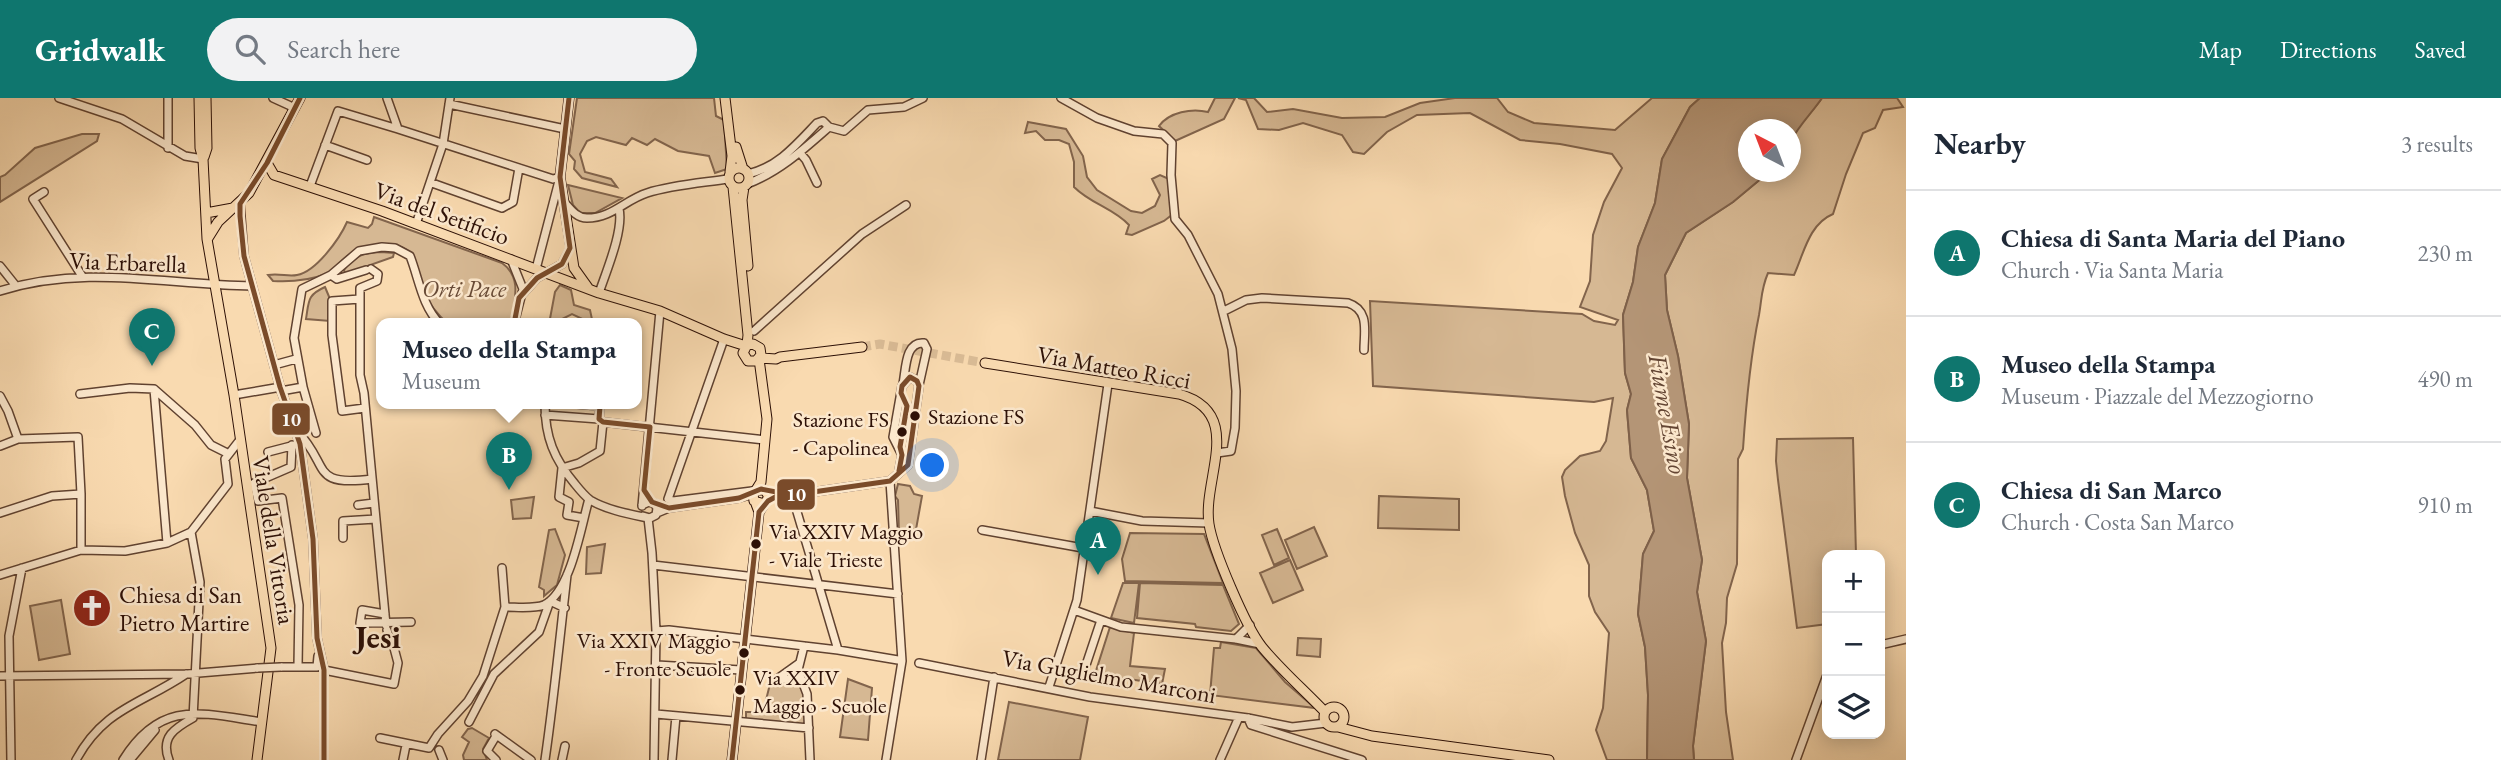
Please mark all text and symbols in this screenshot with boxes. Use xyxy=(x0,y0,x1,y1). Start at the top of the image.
search box xyxy=(207,18,697,81)
text: Gridwalk xyxy=(35,28,165,71)
icon: search xyxy=(231,30,269,68)
text: Search here xyxy=(287,32,400,66)
text: Map xyxy=(2199,34,2242,65)
text: Directions xyxy=(2280,34,2377,65)
text: Saved xyxy=(2415,34,2466,65)
north arrow xyxy=(1738,119,1801,182)
text: Nearby xyxy=(1934,124,2026,163)
text: 3 results xyxy=(2401,129,2473,159)
street label: Via del Setificio xyxy=(370,174,514,252)
text: Chiesa di Santa Maria del Piano xyxy=(2001,221,2345,255)
text: A xyxy=(1949,238,1965,268)
text: 230 m xyxy=(2417,238,2473,268)
street label: Via Erbarella xyxy=(69,244,188,280)
text: Church · Via Santa Maria xyxy=(2001,255,2223,285)
park label: Orti Pace xyxy=(422,273,507,304)
pin: C xyxy=(129,308,175,366)
popup xyxy=(376,318,642,409)
text: Museo della Stampa xyxy=(402,332,616,366)
street label: Via Matteo Ricci xyxy=(1035,338,1193,396)
text: Museo della Stampa xyxy=(2001,347,2216,381)
water label: Fiume Esino xyxy=(1641,350,1695,477)
text: B xyxy=(1950,364,1964,394)
text: 490 m xyxy=(2417,364,2473,394)
text: Museum xyxy=(402,366,481,396)
text: Museum · Piazzale del Mezzogiorno xyxy=(2001,381,2314,411)
line badge: 10 xyxy=(271,402,311,436)
place label: Stazione FS xyxy=(928,402,1024,431)
place label: Stazione FS - Capolinea xyxy=(793,405,889,462)
text: 10 xyxy=(281,407,301,432)
marker: Stazione FS xyxy=(908,409,922,423)
marker: Stazione FS - Capolinea xyxy=(895,425,909,439)
pin: B xyxy=(486,432,532,490)
your location xyxy=(915,448,949,482)
street label: Viale della Vittoria xyxy=(245,453,303,627)
text: Chiesa di San Marco xyxy=(2001,473,2222,507)
line badge: 10 xyxy=(776,478,816,511)
text: 10 xyxy=(786,482,806,507)
text: C xyxy=(1949,490,1965,520)
text: 910 m xyxy=(2417,490,2473,520)
text: Church · Costa San Marco xyxy=(2001,507,2234,537)
place label: Via XXIV Maggio - Viale Trieste xyxy=(769,517,923,574)
pin: A xyxy=(1075,517,1121,575)
marker: Via XXIV Maggio - Viale Trieste xyxy=(749,537,763,551)
map controls xyxy=(1822,550,1885,739)
button: + xyxy=(1822,550,1885,613)
place label: Chiesa di San Pietro Martire xyxy=(119,579,249,638)
church icon: Chiesa di San Pietro Martire xyxy=(71,587,113,629)
button: − xyxy=(1822,613,1885,676)
district label: Jesi xyxy=(352,616,401,658)
place label: Via XXIV Maggio - Fronte Scuole xyxy=(577,626,731,683)
street label: Via Guglielmo Marconi xyxy=(999,642,1219,710)
marker: Via XXIV Maggio - Fronte Scuole xyxy=(737,646,751,660)
place label: Via XXIV Maggio - Scuole xyxy=(753,663,887,720)
button: layers xyxy=(1822,676,1885,739)
marker: Via XXIV Maggio - Scuole xyxy=(733,683,747,697)

